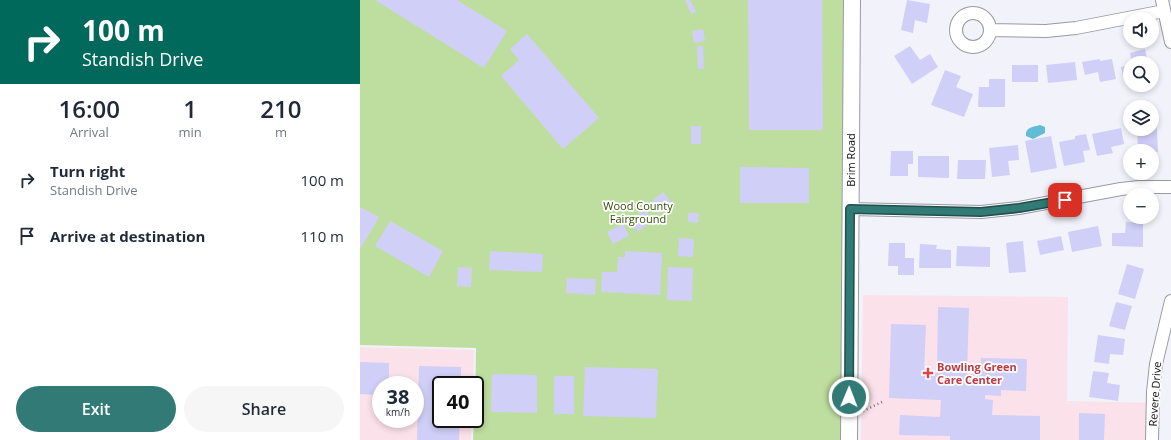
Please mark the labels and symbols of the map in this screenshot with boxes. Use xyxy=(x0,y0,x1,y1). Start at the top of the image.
street label: Brim Road xyxy=(843,133,858,187)
pin xyxy=(1048,183,1082,217)
park label: Wood County Fairground xyxy=(603,198,673,226)
place label: Bowling Green Care Center xyxy=(937,359,1017,387)
street label: Revere Drive xyxy=(1145,361,1164,427)
marker: Bowling Green Care Center xyxy=(922,367,934,379)
speed limit sign: 40 xyxy=(432,376,484,428)
position arrow xyxy=(828,376,870,418)

